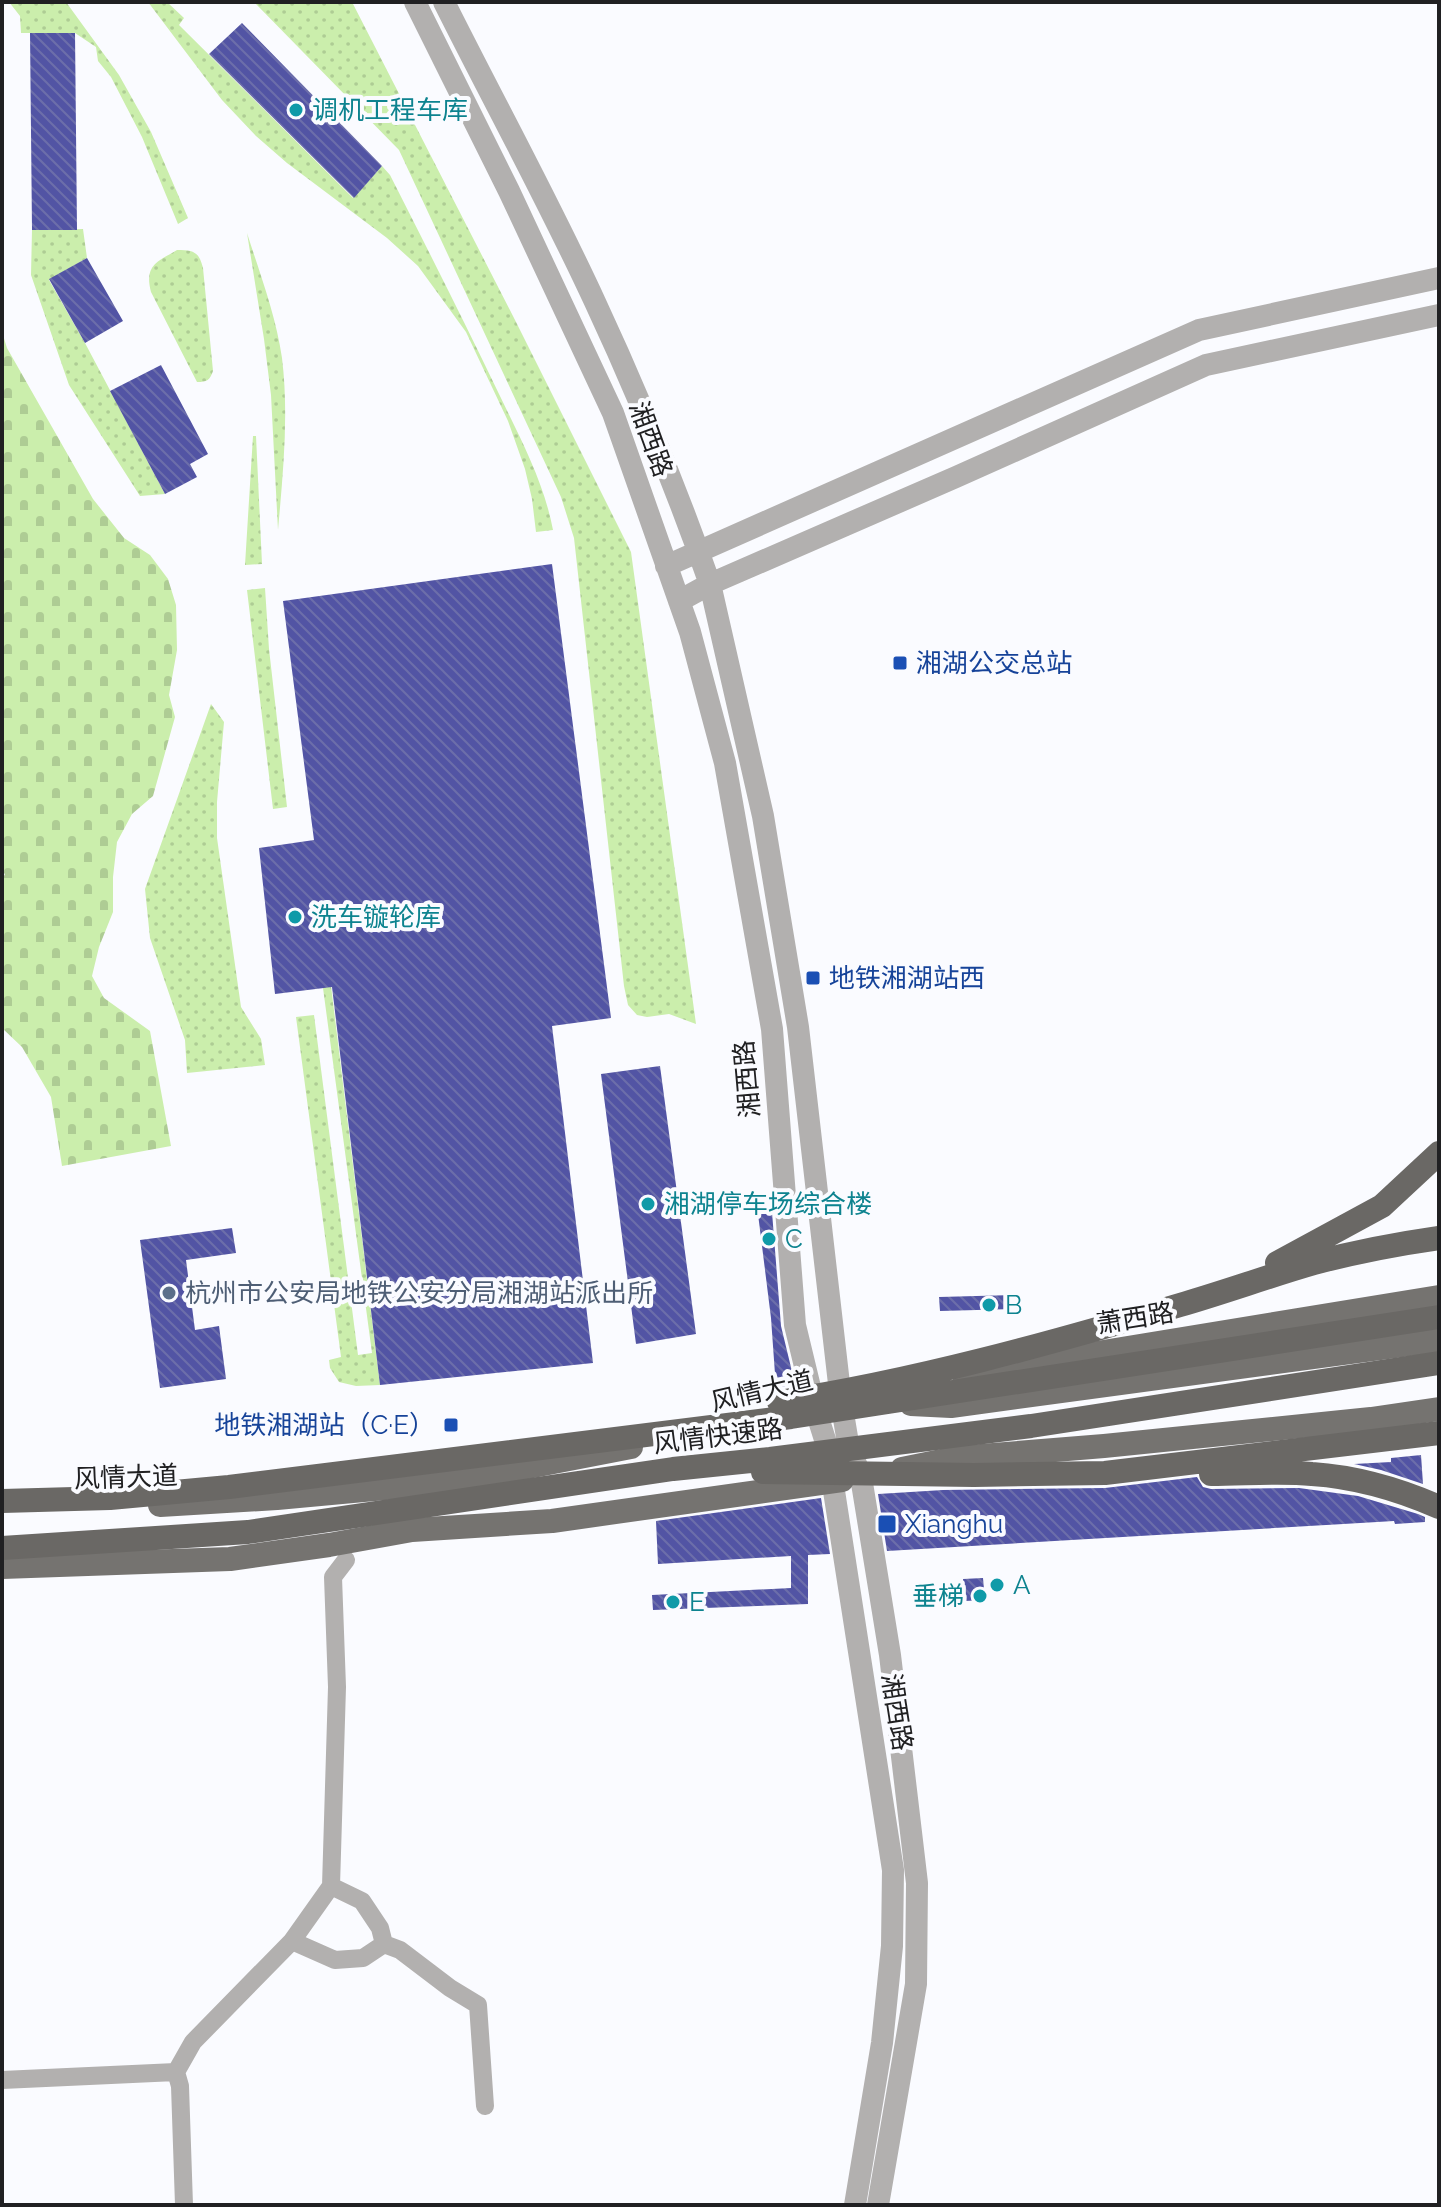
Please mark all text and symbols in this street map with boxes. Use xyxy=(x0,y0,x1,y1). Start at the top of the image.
place label: 调机工程车库 xyxy=(312,95,468,125)
marker: 调机工程车库 xyxy=(287,101,305,119)
street label: 湘西路 xyxy=(624,397,678,481)
place label: 湘湖公交总站 xyxy=(916,648,1072,678)
marker: 湘湖公交总站 xyxy=(891,654,909,672)
place label: 洗车镟轮库 xyxy=(311,902,441,932)
marker: 洗车镟轮库 xyxy=(286,908,304,926)
place label: 地铁湘湖站西 xyxy=(829,963,985,993)
marker: 地铁湘湖站西 xyxy=(804,969,822,987)
street label: 湘西路 xyxy=(729,1039,765,1119)
place label: 湘湖停车场综合楼 xyxy=(664,1189,872,1219)
marker: 湘湖停车场综合楼 xyxy=(639,1195,657,1213)
place label: C xyxy=(785,1224,803,1254)
marker: C xyxy=(760,1230,778,1248)
place label: 杭州市公安局地铁公安分局湘湖站派出所 xyxy=(185,1278,653,1308)
marker: 杭州市公安局地铁公安分局湘湖站派出所 xyxy=(160,1284,178,1302)
place label: B xyxy=(1005,1290,1022,1320)
marker: B xyxy=(980,1296,998,1314)
street label: 萧西路 xyxy=(1094,1297,1176,1339)
street label: 风情大道 xyxy=(708,1365,816,1417)
place label: 地铁湘湖站（C·E） xyxy=(214,1410,435,1440)
street label: 风情快速路 xyxy=(652,1413,784,1459)
marker: 地铁湘湖站（C·E） xyxy=(442,1416,460,1434)
street label: 风情大道 xyxy=(74,1460,178,1494)
place label: Xianghu xyxy=(905,1509,1003,1539)
marker: Xianghu xyxy=(876,1513,898,1535)
place label: A xyxy=(1013,1570,1031,1600)
marker: A xyxy=(988,1576,1006,1594)
place label: 垂梯 xyxy=(912,1581,964,1611)
place label: E xyxy=(689,1587,705,1617)
marker: 垂梯 xyxy=(971,1587,989,1605)
marker: E xyxy=(664,1593,682,1611)
street label: 湘西路 xyxy=(876,1671,918,1753)

